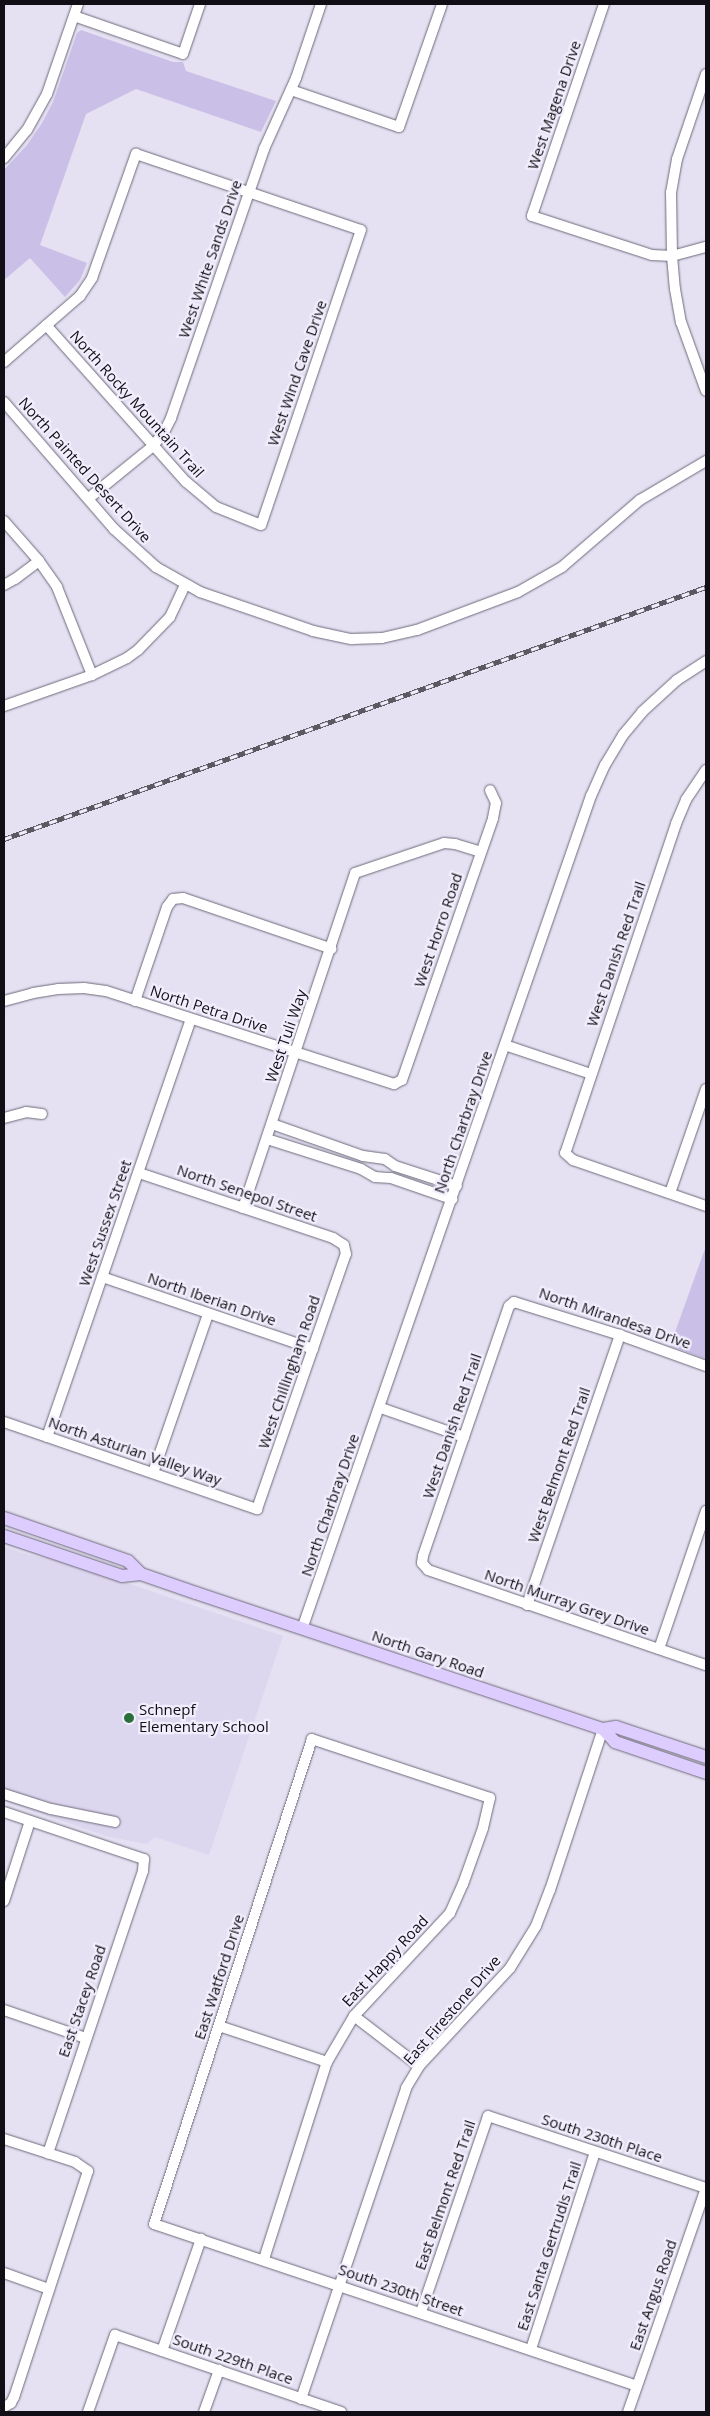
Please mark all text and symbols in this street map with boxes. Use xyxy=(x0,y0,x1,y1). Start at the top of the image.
street label: West Magena Drive xyxy=(523,38,585,172)
street label: West White Sands Drive xyxy=(174,178,246,340)
street label: West Wind Cave Drive xyxy=(264,298,330,448)
street label: North Rocky Mountain Trail xyxy=(66,327,208,481)
street label: North Painted Desert Drive xyxy=(15,394,155,546)
street label: West Horro Road xyxy=(410,870,466,990)
street label: West Danish Red Trail xyxy=(583,879,649,1029)
street label: North Petra Drive xyxy=(148,981,270,1037)
street label: West Tuli Way xyxy=(262,987,310,1085)
street label: North Charbray Drive xyxy=(430,1048,496,1196)
street label: West Sussex Street xyxy=(75,1157,135,1289)
street label: North Senepol Street xyxy=(175,1161,319,1225)
street label: North Iberian Drive xyxy=(145,1269,279,1329)
street label: North Mirandesa Drive xyxy=(537,1284,693,1352)
street label: West Chillingham Road xyxy=(254,1293,324,1451)
street label: West Danish Red Trail xyxy=(419,1351,485,1501)
street label: West Belmont Red Trail xyxy=(524,1385,594,1545)
street label: North Asturian Valley Way xyxy=(46,1413,224,1489)
street label: North Charbray Drive xyxy=(297,1431,363,1579)
street label: North Murray Grey Drive xyxy=(482,1565,652,1639)
street label: North Gary Road xyxy=(370,1626,486,1682)
place label: Schnepf Elementary School xyxy=(139,1700,269,1735)
marker: Schnepf Elementary School xyxy=(123,1712,135,1724)
street label: East Watford Drive xyxy=(190,1912,248,2042)
street label: East Happy Road xyxy=(338,1912,432,2010)
street label: East Stacey Road xyxy=(54,1942,110,2060)
street label: East Firestone Drive xyxy=(400,1952,504,2068)
street label: South 230th Place xyxy=(539,2110,665,2166)
street label: East Belmont Red Trail xyxy=(411,2118,479,2272)
street label: East Santa Gertrudis Trail xyxy=(513,2159,585,2333)
street label: East Angus Road xyxy=(626,2237,680,2353)
street label: South 230th Street xyxy=(336,2260,466,2320)
street label: South 229th Place xyxy=(171,2330,295,2388)

